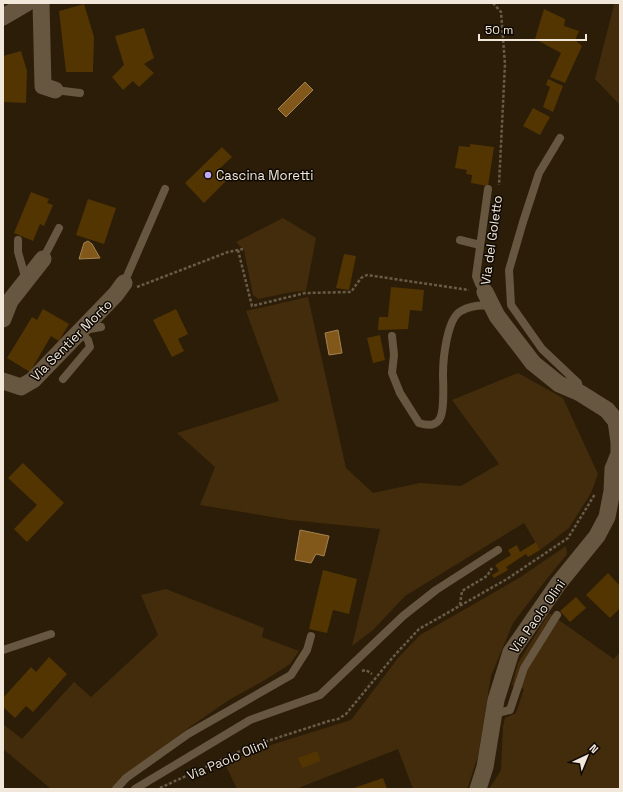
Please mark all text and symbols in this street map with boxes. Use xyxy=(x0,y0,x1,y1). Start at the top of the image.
scale bar xyxy=(479,16,586,42)
text: 50 m xyxy=(485,22,513,38)
place label: Cascina Moretti xyxy=(216,167,313,184)
marker: Cascina Moretti xyxy=(203,170,213,180)
street label: Via del Goletto xyxy=(477,194,506,286)
street label: Via Sentier Morto xyxy=(27,296,116,385)
street label: Via Paolo Olini xyxy=(506,576,569,656)
street label: Via Paolo Olini xyxy=(184,735,270,784)
north arrow xyxy=(567,736,607,776)
text: N xyxy=(586,741,601,756)

